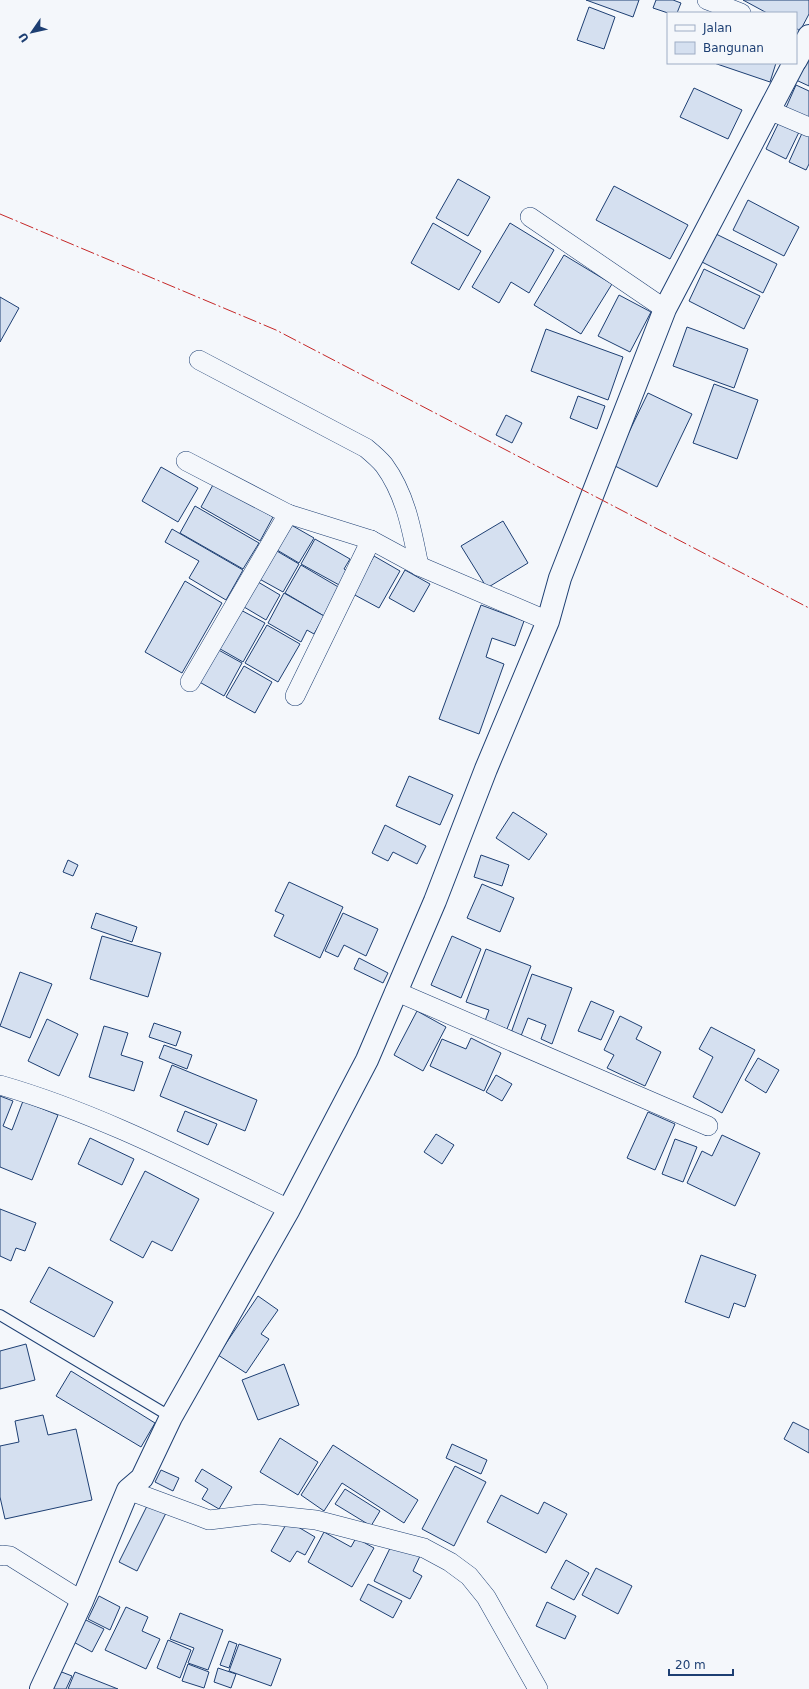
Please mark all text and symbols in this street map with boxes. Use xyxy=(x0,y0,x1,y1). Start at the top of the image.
north arrow xyxy=(12,12,52,52)
legend xyxy=(667,12,797,64)
text: Jalan xyxy=(702,21,732,35)
text: U xyxy=(16,30,32,45)
text: Bangunan xyxy=(703,41,764,55)
scale bar xyxy=(669,1651,733,1677)
text: 20 m xyxy=(675,1658,706,1672)

